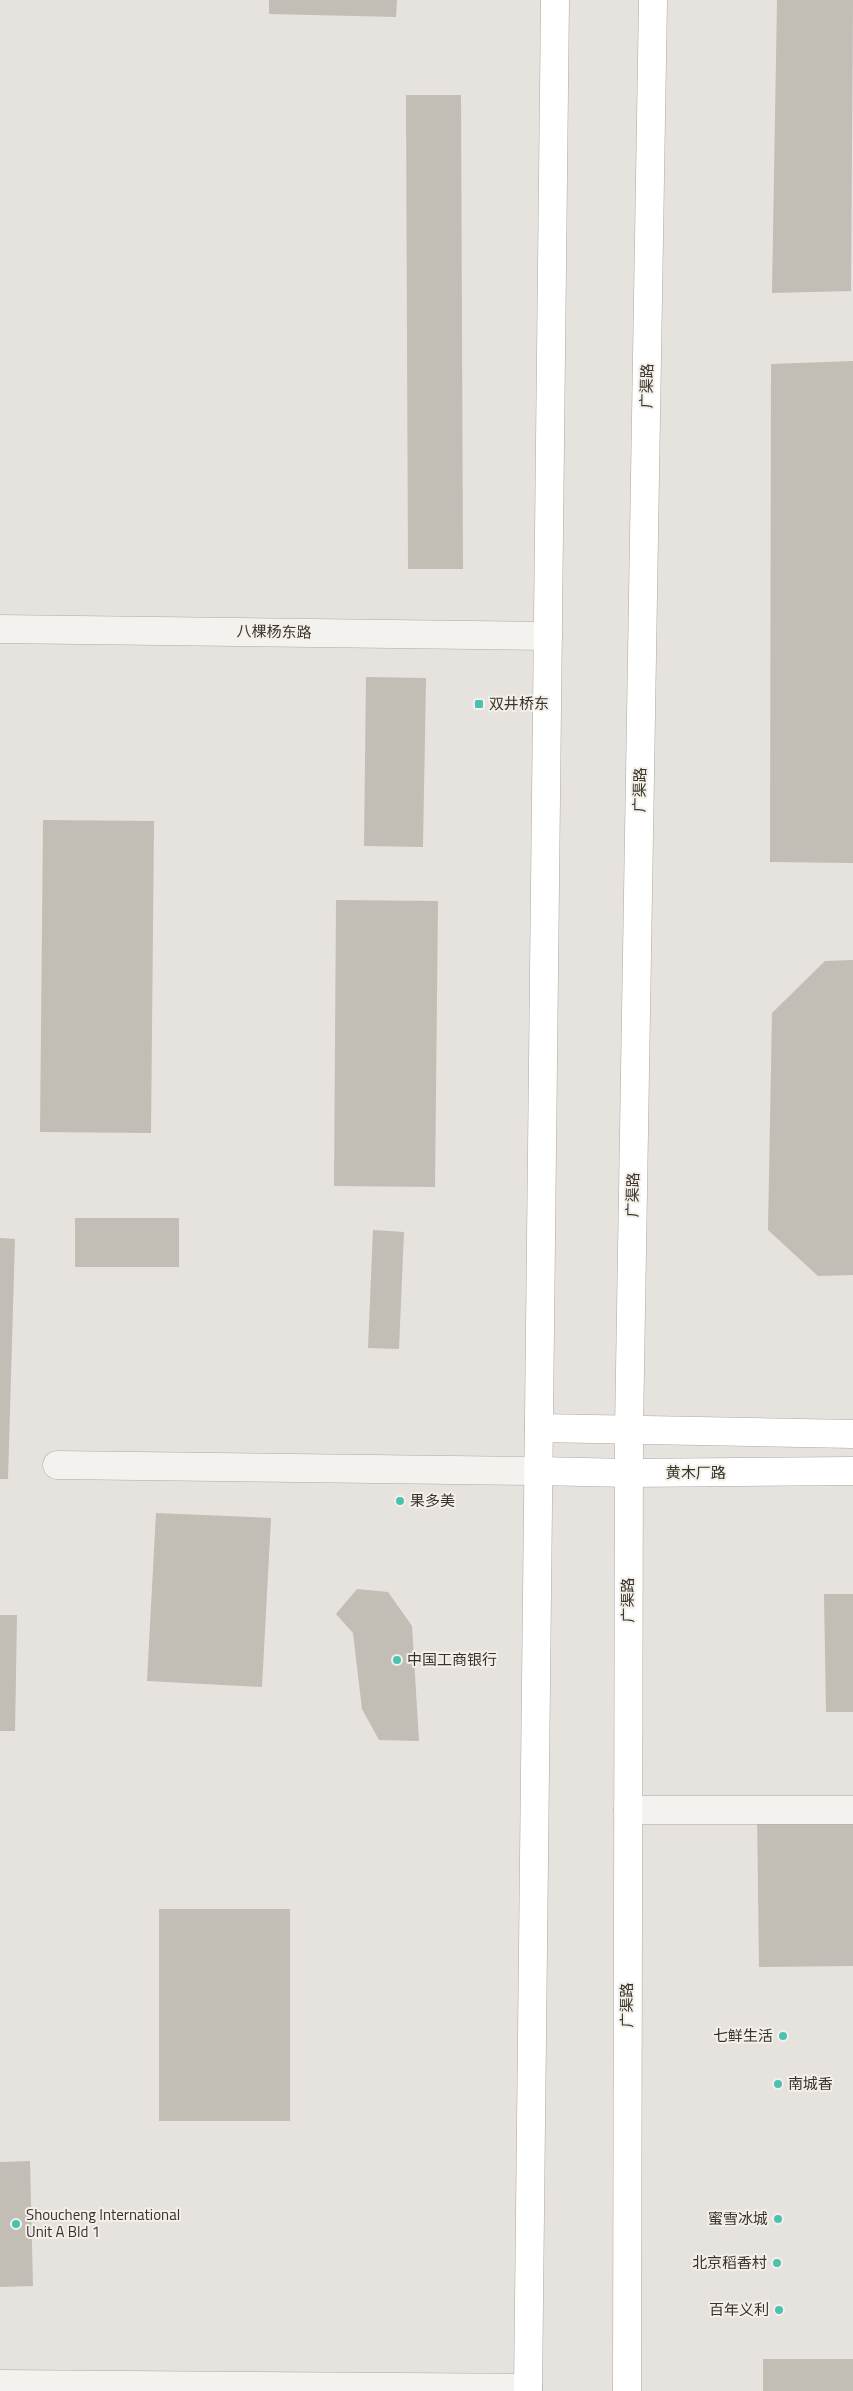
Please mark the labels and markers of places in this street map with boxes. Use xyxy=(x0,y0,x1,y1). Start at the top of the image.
place label: 双井桥东 xyxy=(489,692,549,715)
marker: 双井桥东 xyxy=(473,698,485,710)
place label: 果多美 xyxy=(410,1489,455,1512)
marker: 果多美 xyxy=(394,1495,406,1507)
place label: 中国工商银行 xyxy=(407,1648,497,1671)
marker: 中国工商银行 xyxy=(391,1654,403,1666)
place label: 七鲜生活 xyxy=(713,2024,773,2047)
marker: 七鲜生活 xyxy=(777,2030,789,2042)
place label: 南城香 xyxy=(788,2072,833,2095)
marker: 南城香 xyxy=(772,2078,784,2090)
place label: Shoucheng International Unit A Bld 1 xyxy=(26,2203,180,2243)
place label: 蜜雪冰城 xyxy=(708,2207,768,2230)
marker: 蜜雪冰城 xyxy=(772,2213,784,2225)
marker: Shoucheng International Unit A Bld 1 xyxy=(10,2218,22,2230)
place label: 北京稻香村 xyxy=(692,2251,767,2274)
marker: 北京稻香村 xyxy=(771,2257,783,2269)
place label: 百年义利 xyxy=(709,2298,769,2321)
marker: 百年义利 xyxy=(773,2304,785,2316)

